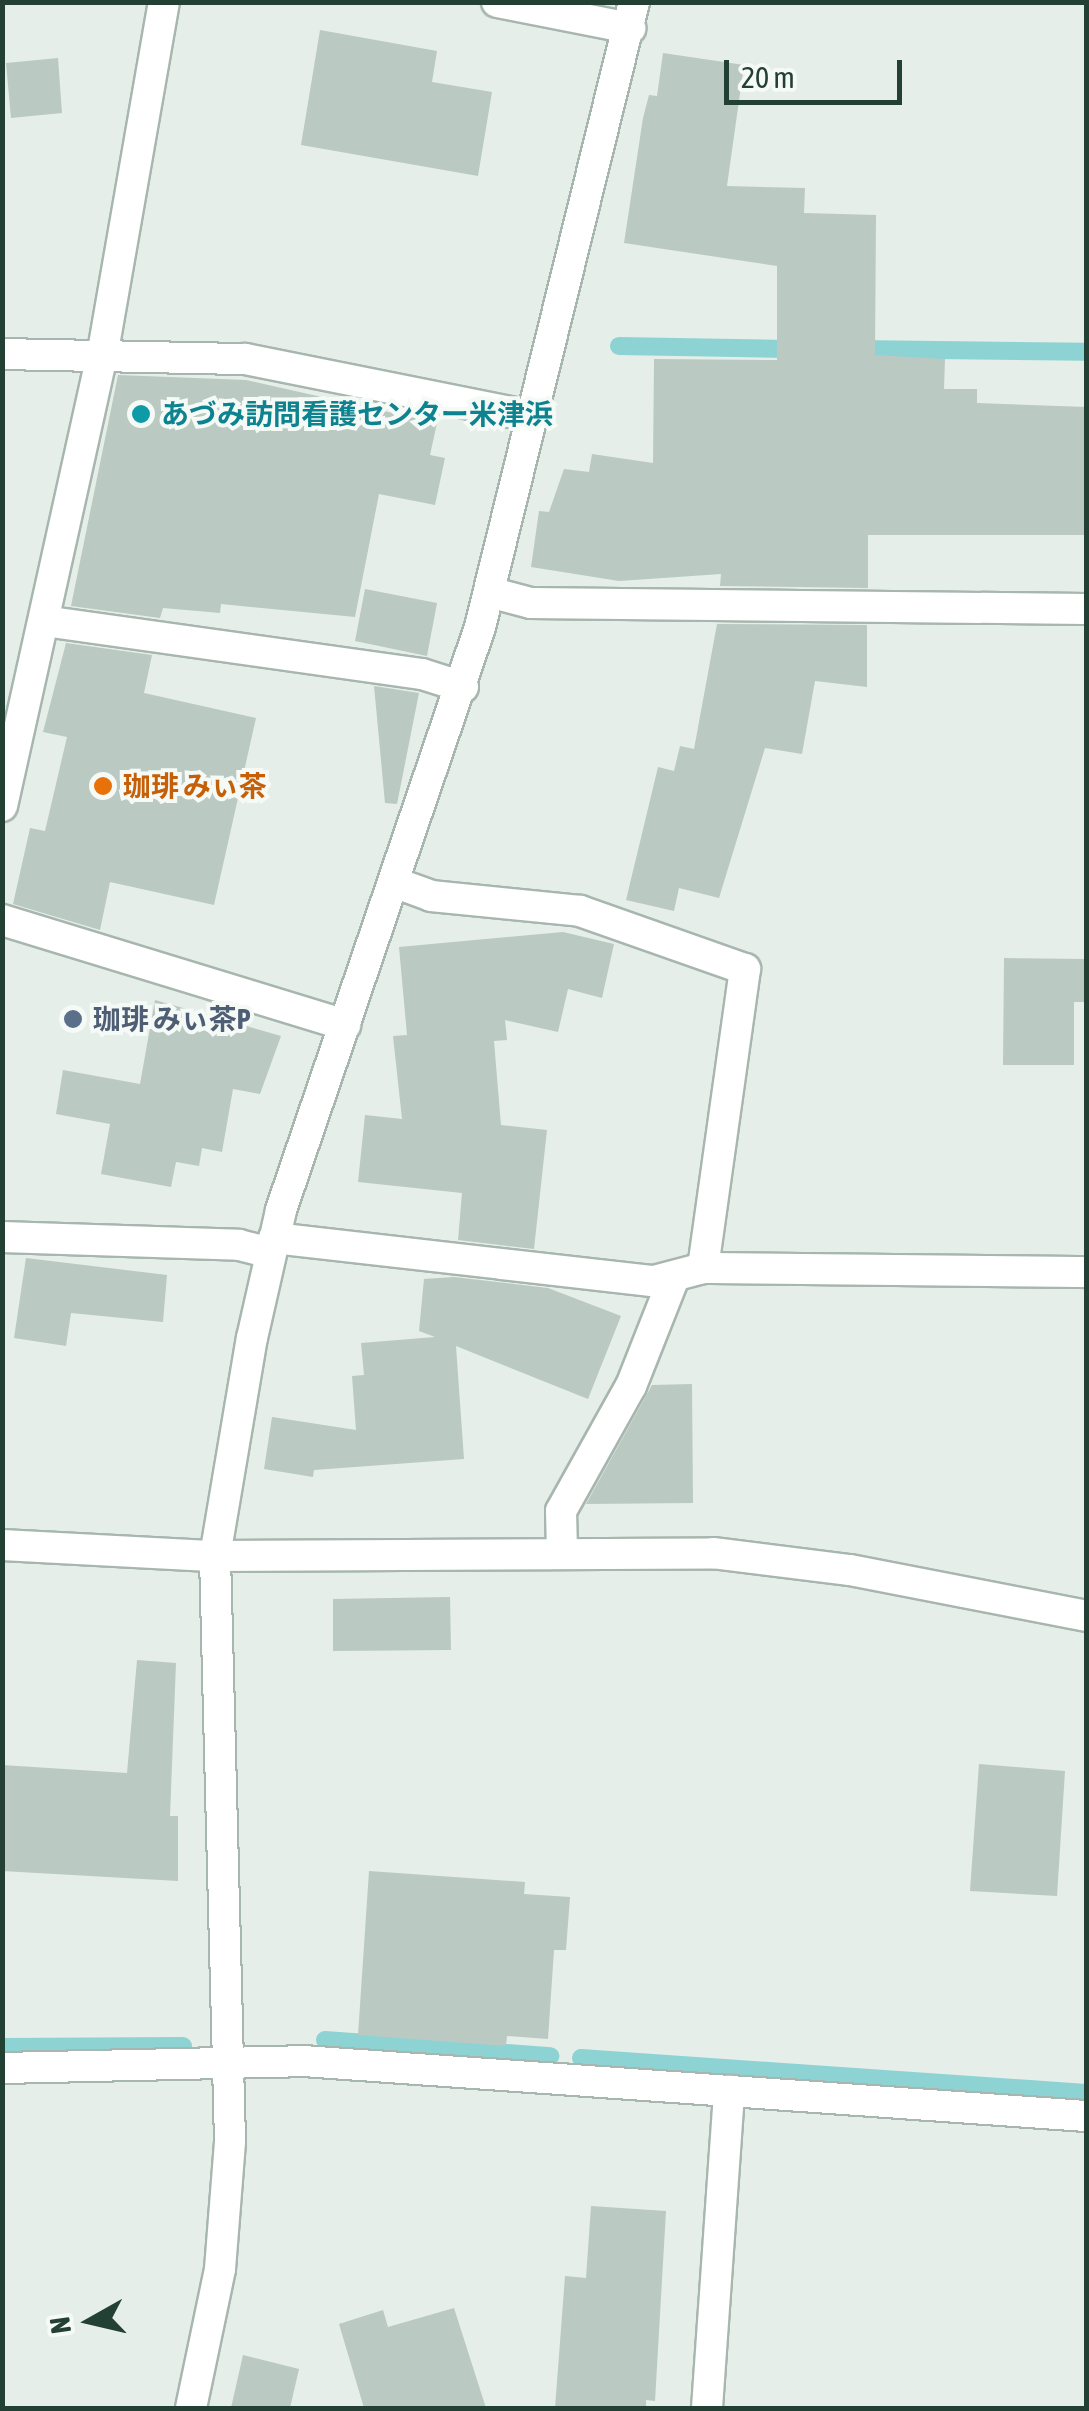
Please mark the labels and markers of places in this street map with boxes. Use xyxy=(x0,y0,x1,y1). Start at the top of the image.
place label: あづみ訪問看護センター米津浜 xyxy=(161,397,553,431)
marker: あづみ訪問看護センター米津浜 xyxy=(130,403,152,425)
place label: 珈琲 みぃ茶 xyxy=(123,769,267,803)
marker: 珈琲 みぃ茶 xyxy=(92,775,114,797)
place label: 珈琲 みぃ茶P xyxy=(93,1002,251,1036)
marker: 珈琲 みぃ茶P xyxy=(62,1008,84,1030)

